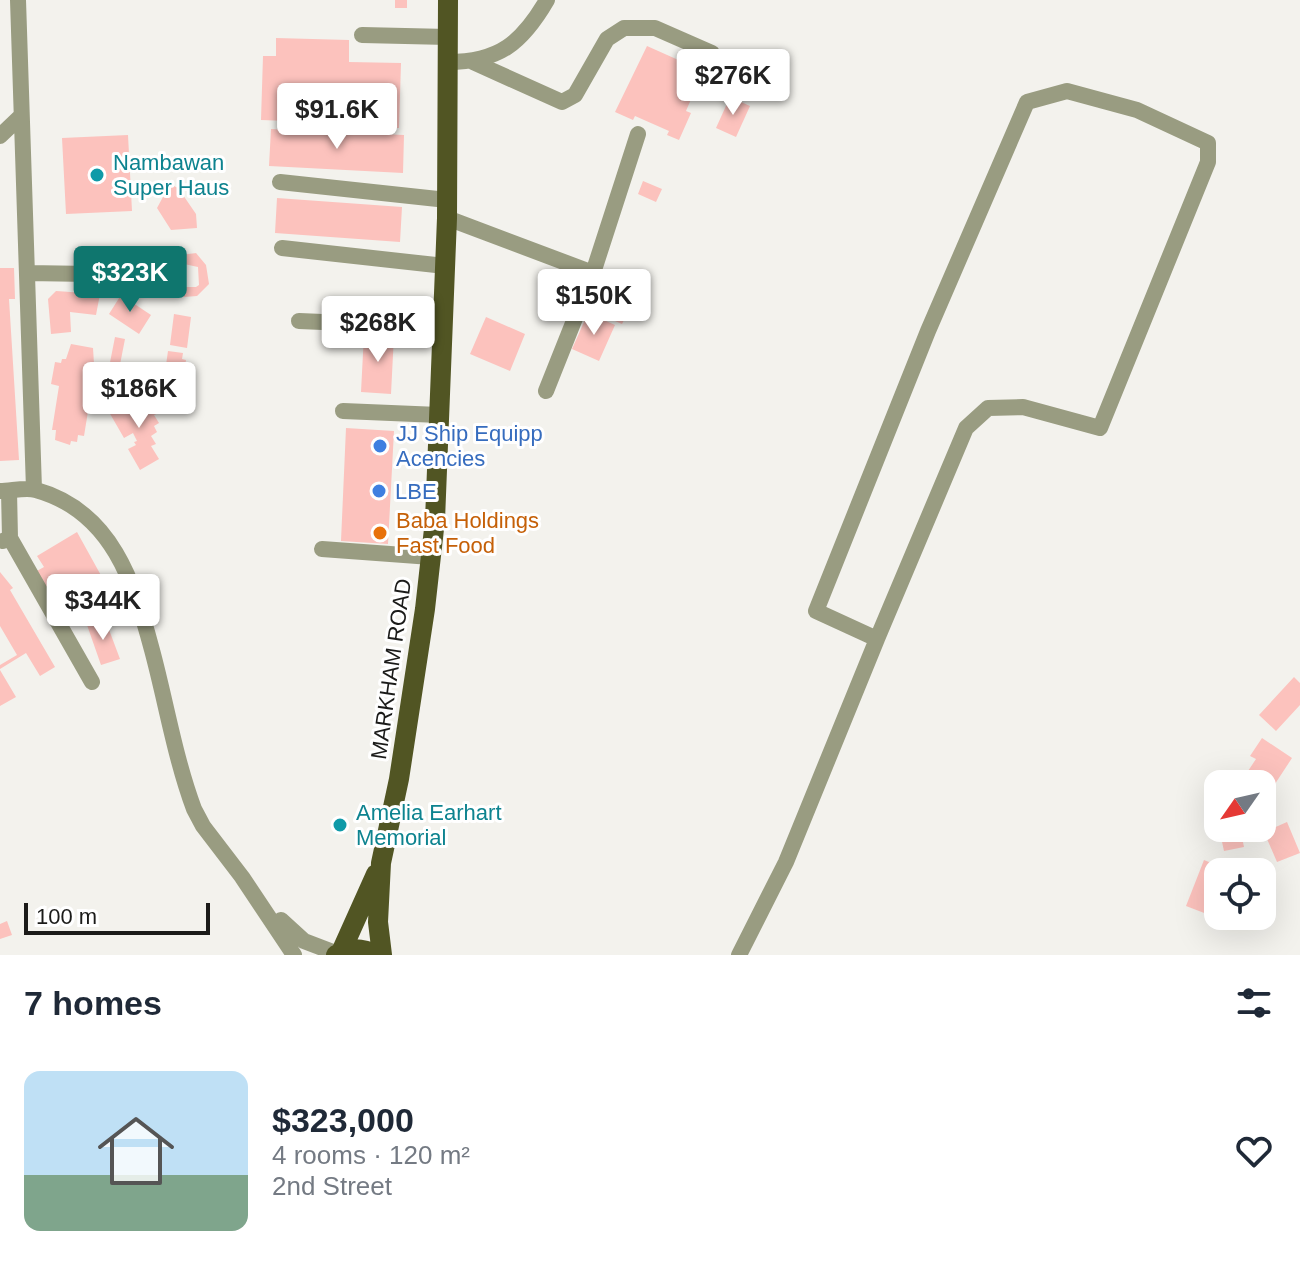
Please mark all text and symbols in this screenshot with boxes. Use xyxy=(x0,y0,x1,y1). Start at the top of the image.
pin: $276K xyxy=(677,49,789,117)
text: $276K xyxy=(695,60,771,90)
pin: $91.6K xyxy=(272,83,402,151)
text: $91.6K xyxy=(295,94,379,124)
place label: Nambawan Super Haus xyxy=(113,150,229,200)
marker: Nambawan Super Haus xyxy=(88,166,106,184)
pin: $323K xyxy=(74,246,186,314)
text: $323K xyxy=(92,257,168,287)
pin: $150K xyxy=(538,269,650,337)
text: $150K xyxy=(556,280,632,310)
pin: $268K xyxy=(322,296,434,364)
text: $268K xyxy=(340,307,416,337)
pin: $186K xyxy=(83,362,195,430)
text: $186K xyxy=(101,373,177,403)
place label: JJ Ship Equipp Acencies xyxy=(396,421,543,471)
marker: JJ Ship Equipp Acencies xyxy=(371,437,389,455)
place label: LBE xyxy=(395,479,437,504)
marker: LBE xyxy=(370,482,388,500)
place label: Baba Holdings Fast Food xyxy=(396,508,539,558)
marker: Baba Holdings Fast Food xyxy=(371,524,389,542)
pin: $344K xyxy=(47,574,159,642)
street label: MARKHAM ROAD xyxy=(366,577,416,761)
text: $344K xyxy=(65,585,141,615)
north arrow xyxy=(1204,770,1276,842)
map controls xyxy=(1204,770,1276,930)
place label: Amelia Earhart Memorial xyxy=(356,800,502,850)
marker: Amelia Earhart Memorial xyxy=(331,816,349,834)
button: locate xyxy=(1204,858,1276,930)
scale bar xyxy=(24,899,210,935)
text: 100 m xyxy=(36,904,97,929)
icon: filters xyxy=(1232,981,1276,1025)
text: 7 homes xyxy=(24,984,162,1022)
text: $323,000 xyxy=(272,1101,414,1139)
icon: home xyxy=(88,1103,184,1199)
icon: heart xyxy=(1232,1129,1276,1173)
text: 4 rooms · 120 m² xyxy=(272,1140,470,1170)
text: 2nd Street xyxy=(272,1171,392,1201)

